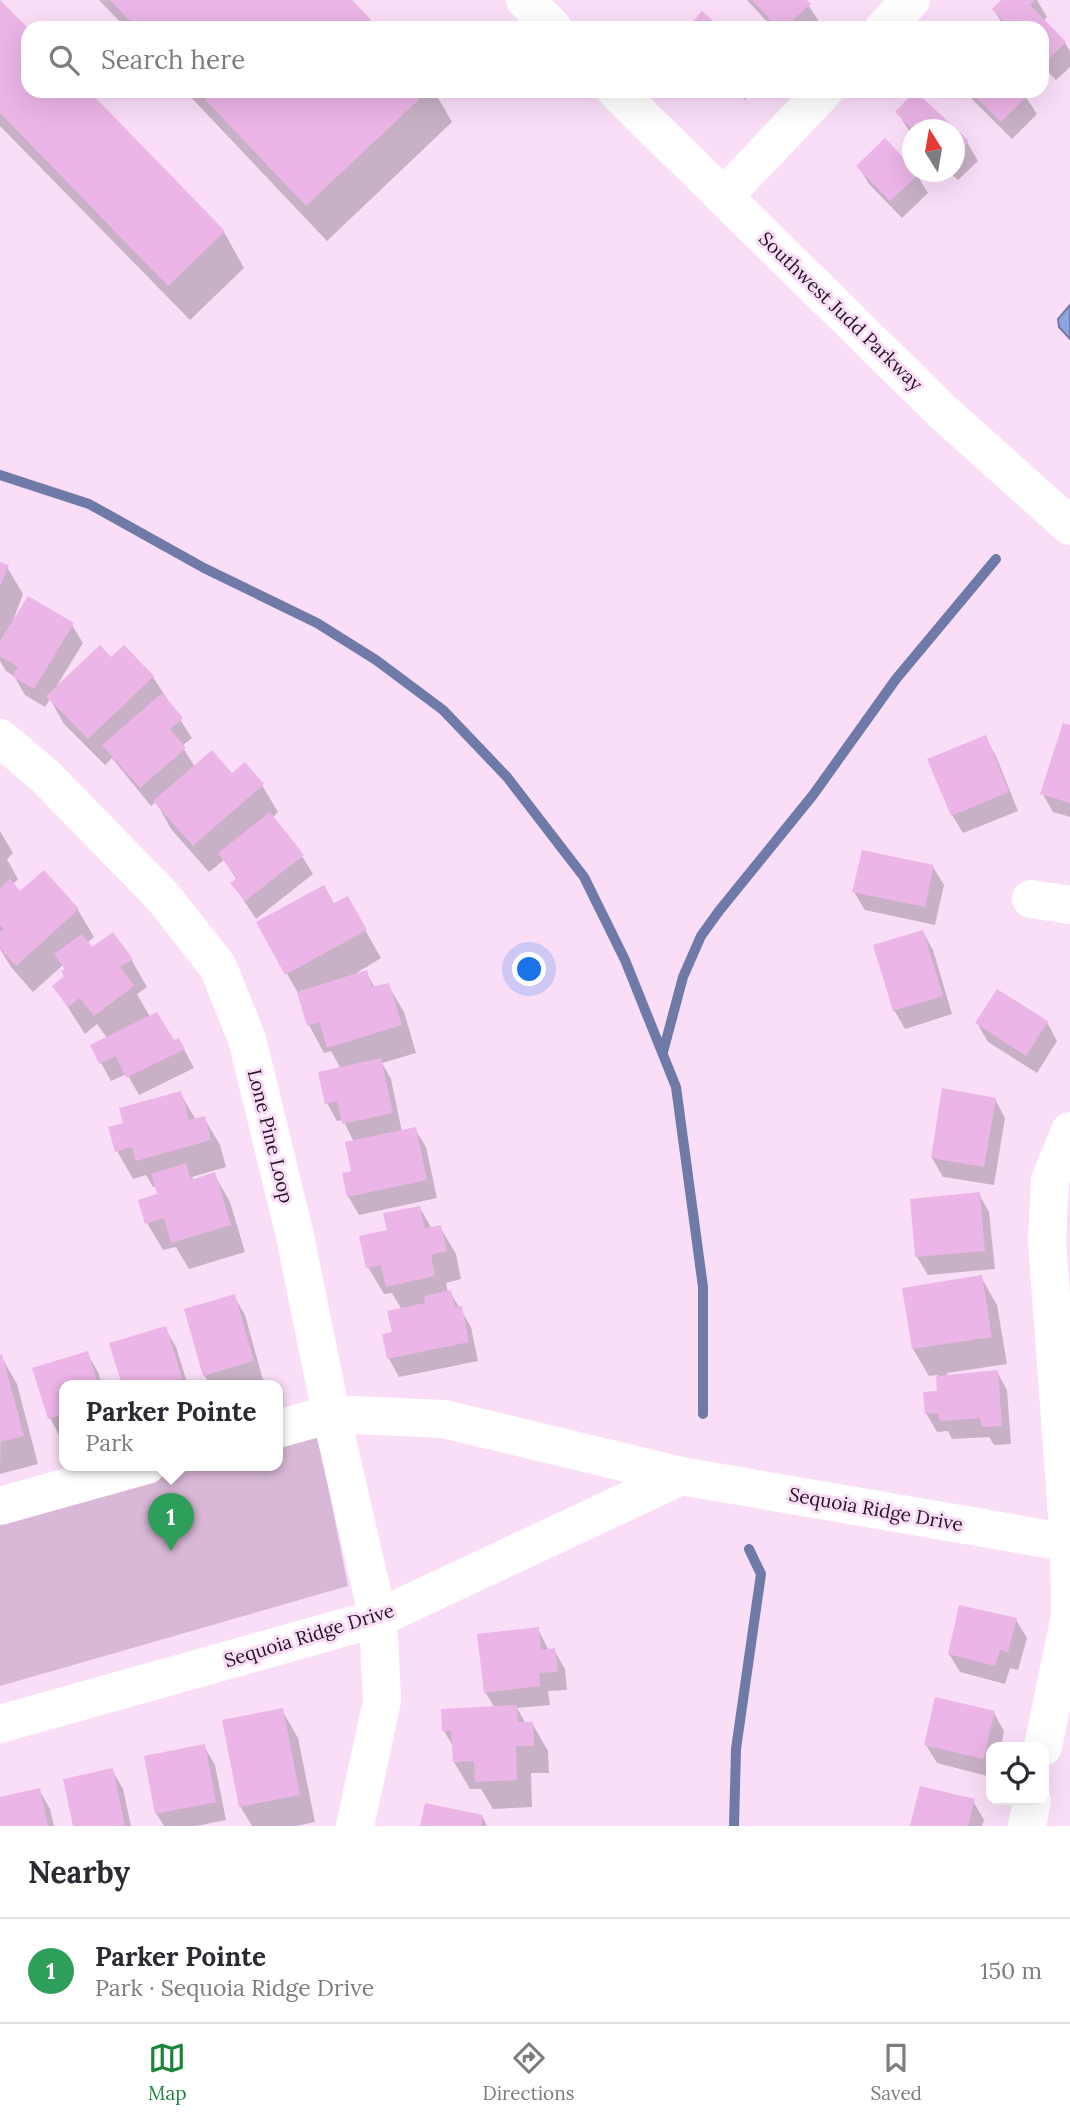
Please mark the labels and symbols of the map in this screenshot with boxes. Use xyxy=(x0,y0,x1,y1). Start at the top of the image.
north arrow xyxy=(902,119,965,182)
street label: Southwest Judd Parkway xyxy=(754,226,928,396)
your location xyxy=(512,952,546,986)
street label: Lone Pine Loop xyxy=(243,1067,299,1205)
street label: Sequoia Ridge Drive xyxy=(787,1482,965,1536)
pin: 1 xyxy=(148,1493,194,1551)
street label: Sequoia Ridge Drive xyxy=(221,1598,397,1672)

